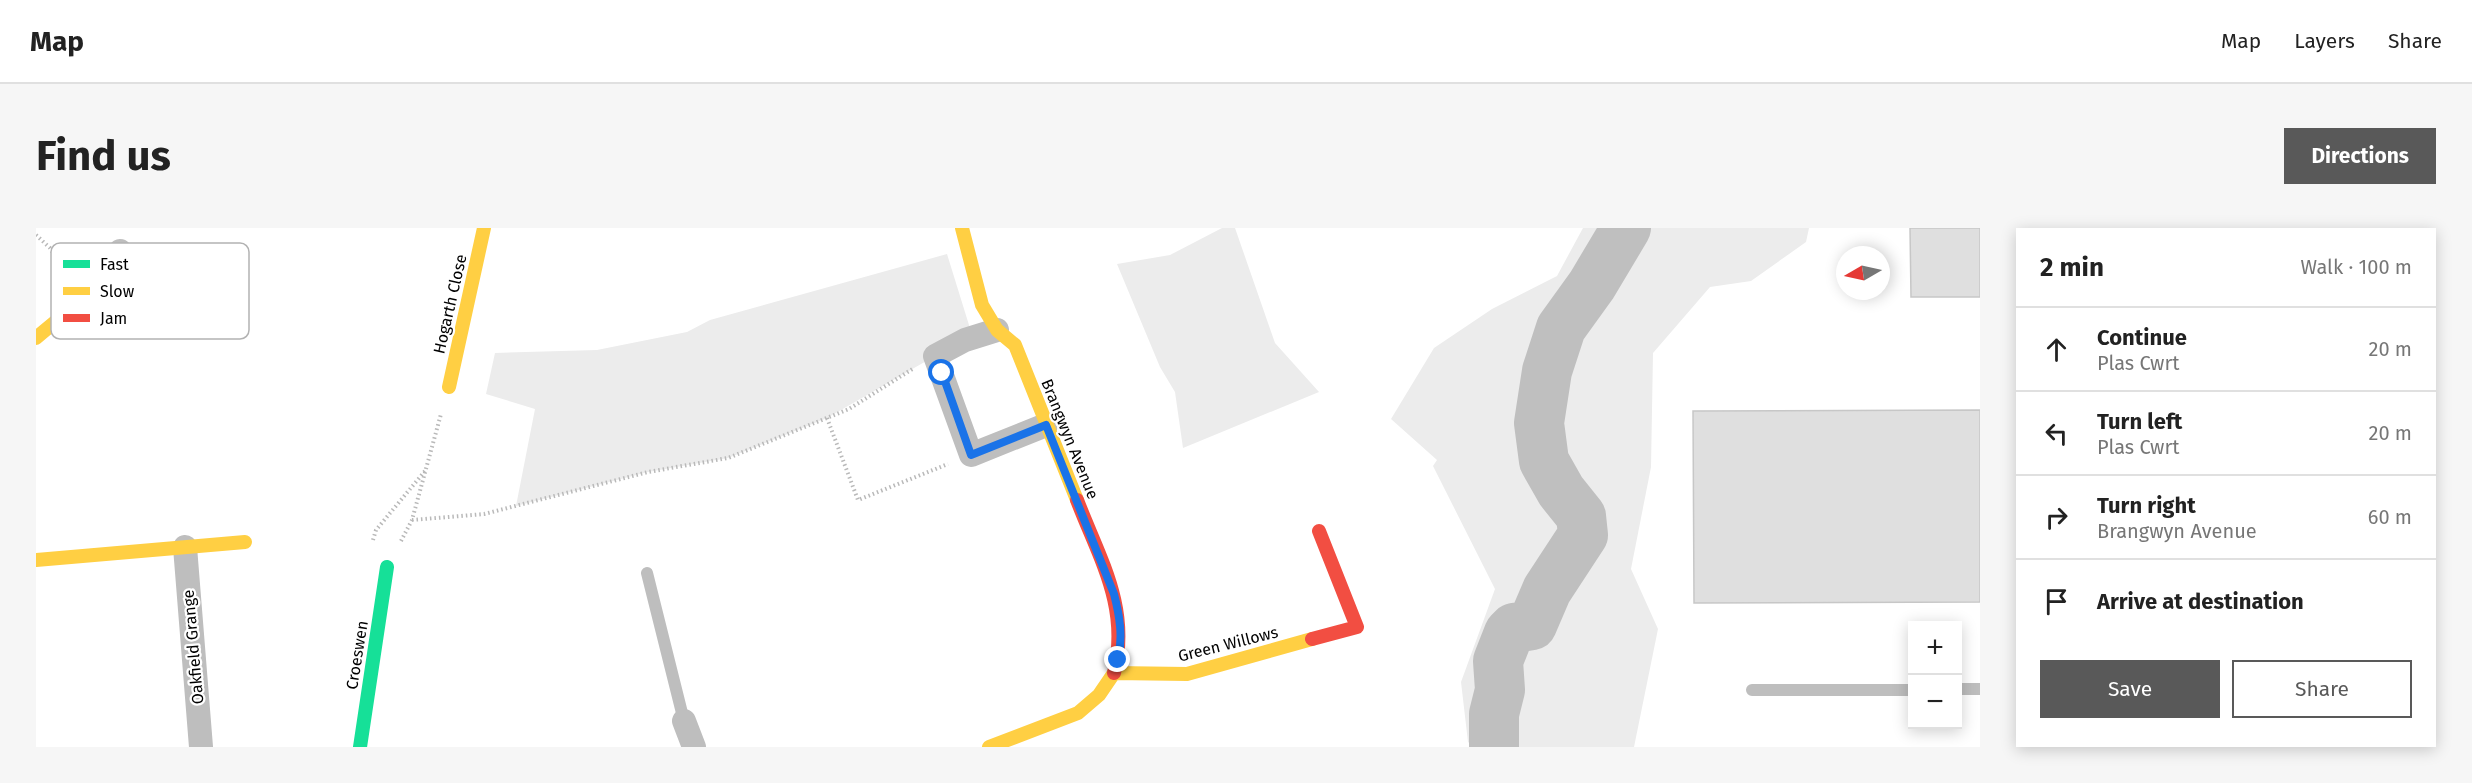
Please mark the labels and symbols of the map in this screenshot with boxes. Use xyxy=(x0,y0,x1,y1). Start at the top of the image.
legend xyxy=(51,243,249,339)
north arrow xyxy=(1836,246,1890,300)
street label: Hogarth Close xyxy=(429,252,471,356)
text: Fast xyxy=(100,255,129,274)
text: Slow xyxy=(100,282,135,301)
text: Jam xyxy=(100,309,127,328)
route start xyxy=(928,359,954,385)
street label: Brangwyn Avenue xyxy=(1037,376,1103,502)
street label: Oakfield Grange xyxy=(179,589,207,705)
street label: Croeswen xyxy=(342,619,372,691)
street label: Green Willows xyxy=(1176,622,1280,666)
route end xyxy=(1104,646,1130,672)

